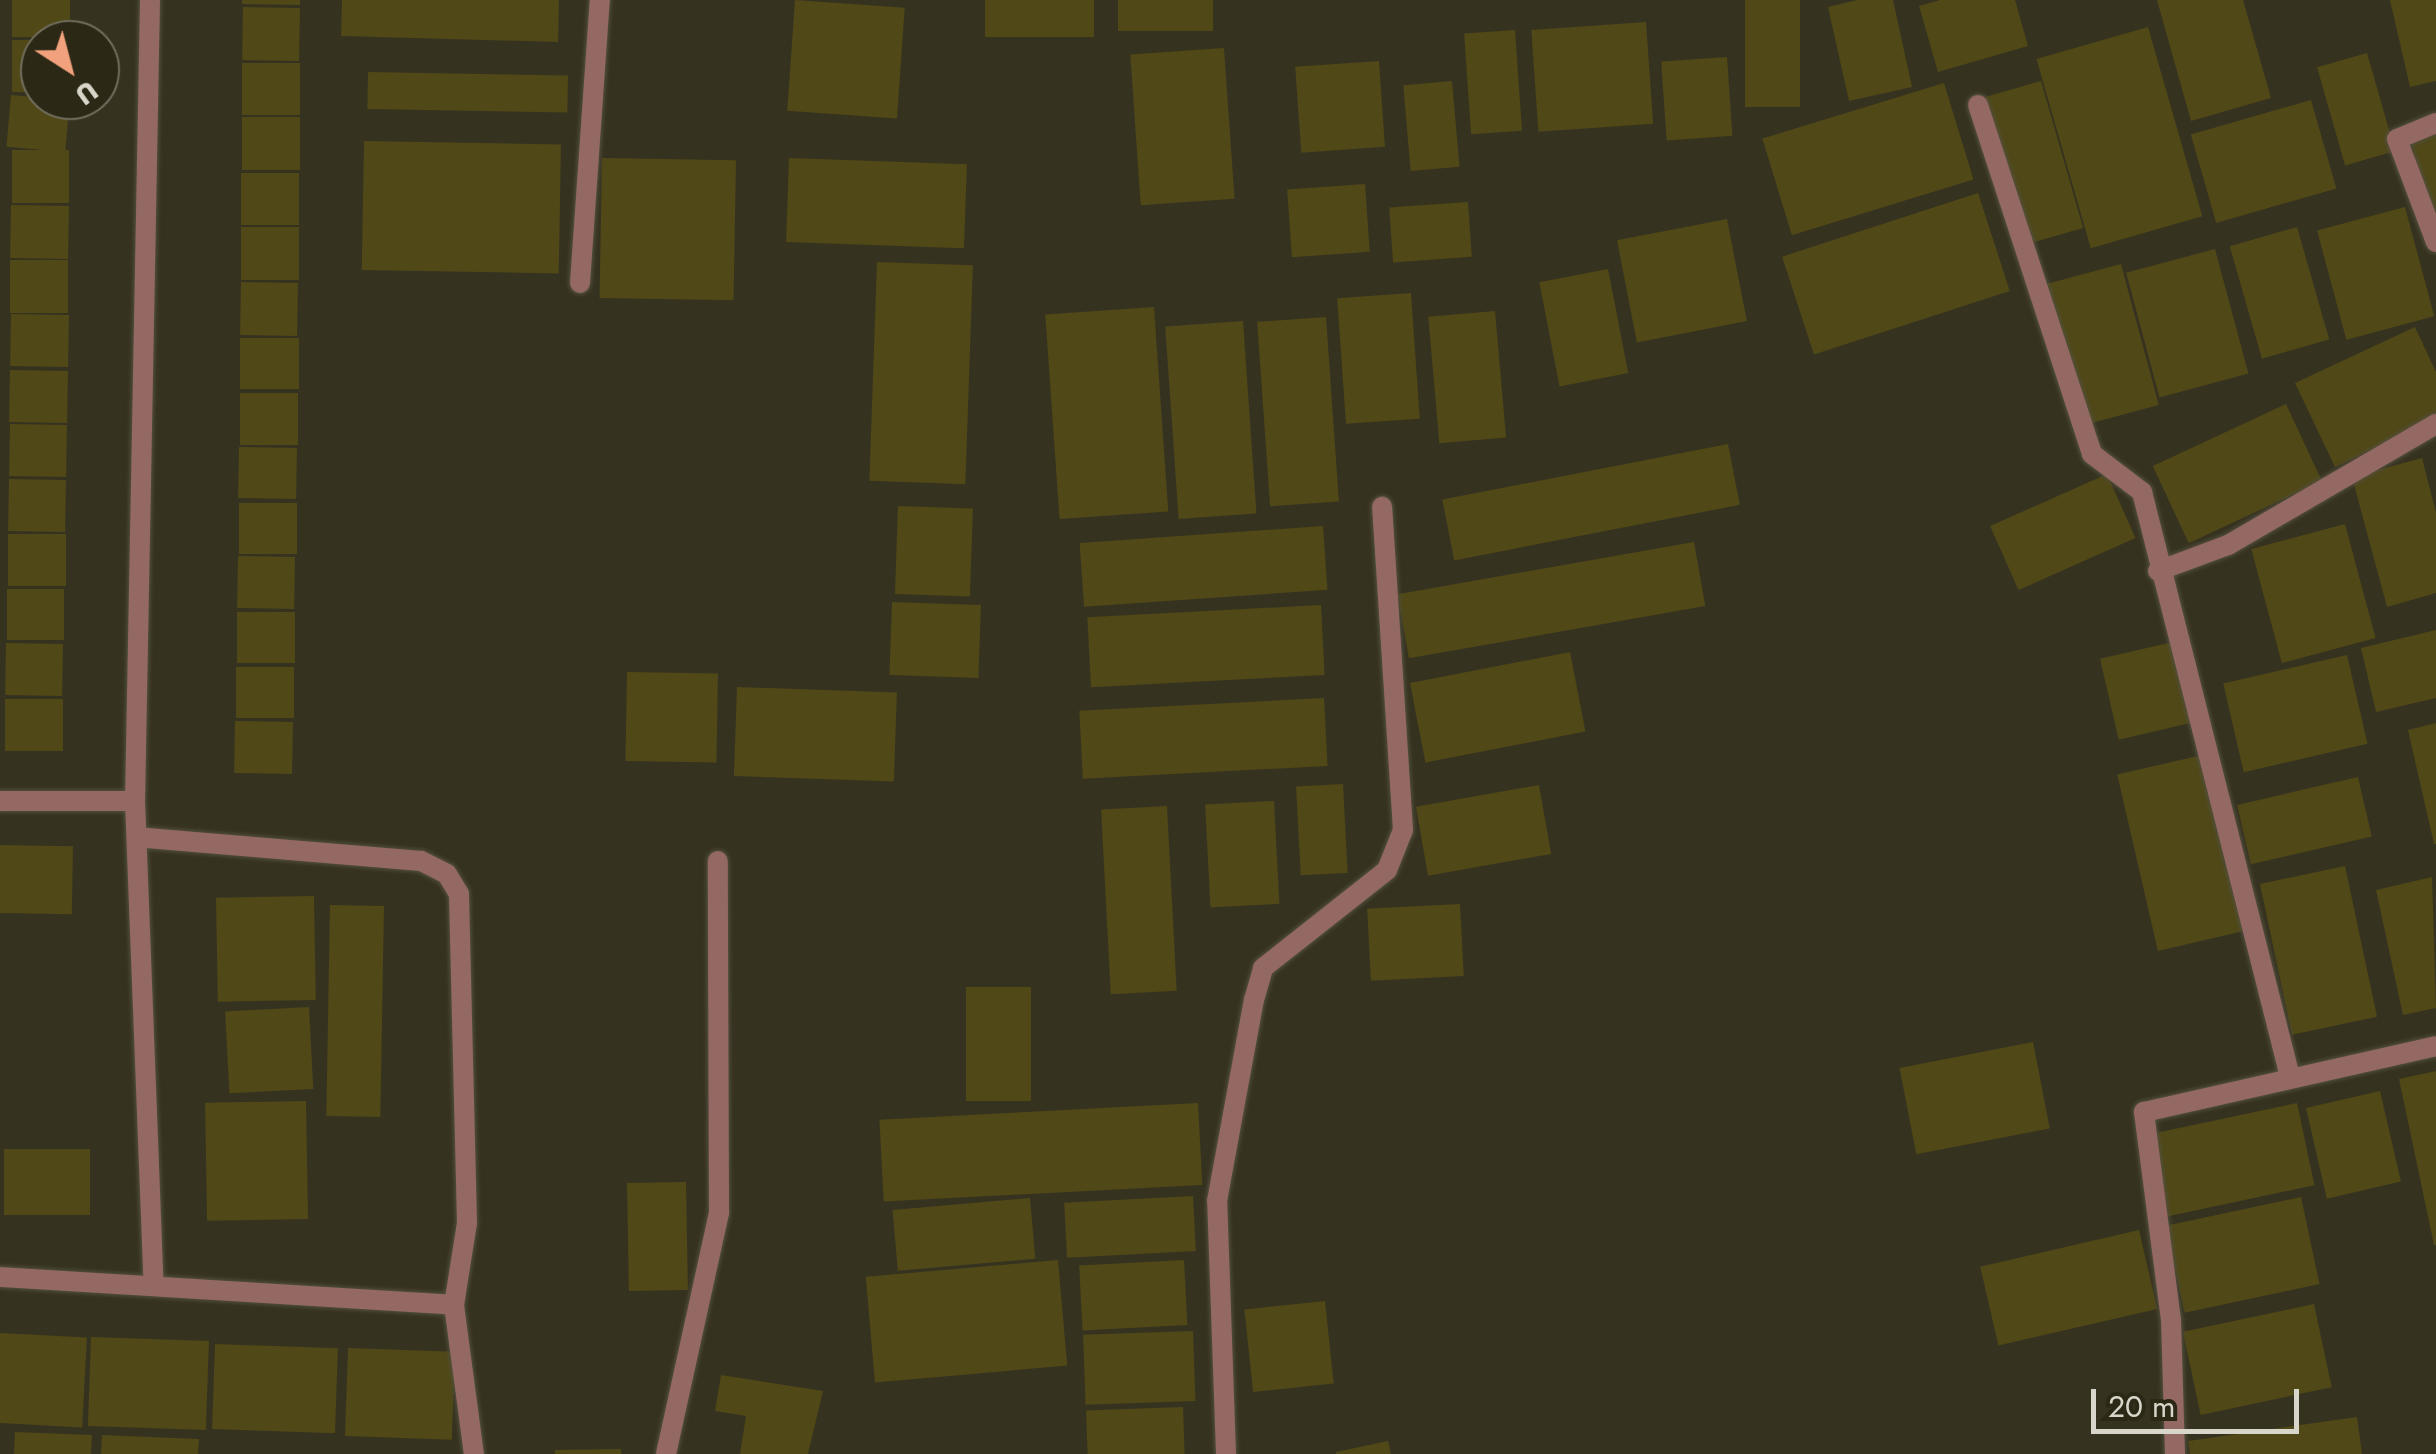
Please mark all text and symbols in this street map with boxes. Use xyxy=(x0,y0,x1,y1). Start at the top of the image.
north arrow xyxy=(20,20,120,120)
text: U xyxy=(67,71,107,115)
scale bar xyxy=(2096,1369,2304,1431)
text: 20 m xyxy=(2108,1385,2175,1428)

